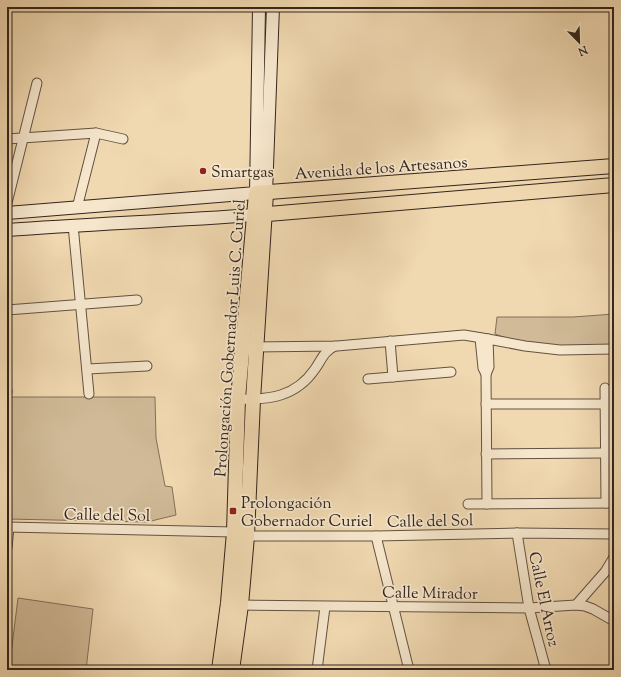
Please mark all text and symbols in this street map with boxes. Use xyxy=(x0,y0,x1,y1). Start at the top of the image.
north arrow xyxy=(559,22,599,62)
text: N xyxy=(575,41,591,59)
street label: Avenida de los Artesanos xyxy=(294,152,468,187)
place label: Smartgas xyxy=(211,162,274,185)
marker: Smartgas xyxy=(198,166,208,176)
street label: Prolongación Gobernador Luis C. Curiel xyxy=(210,198,253,478)
place label: Prolongación Gobernador Curiel xyxy=(241,493,373,534)
street label: Calle del Sol xyxy=(64,504,151,529)
marker: Prolongación Gobernador Curiel xyxy=(228,506,238,516)
street label: Calle del Sol xyxy=(387,510,474,535)
street label: Calle El Arroz xyxy=(521,550,564,649)
street label: Calle Mirador xyxy=(382,582,478,607)

